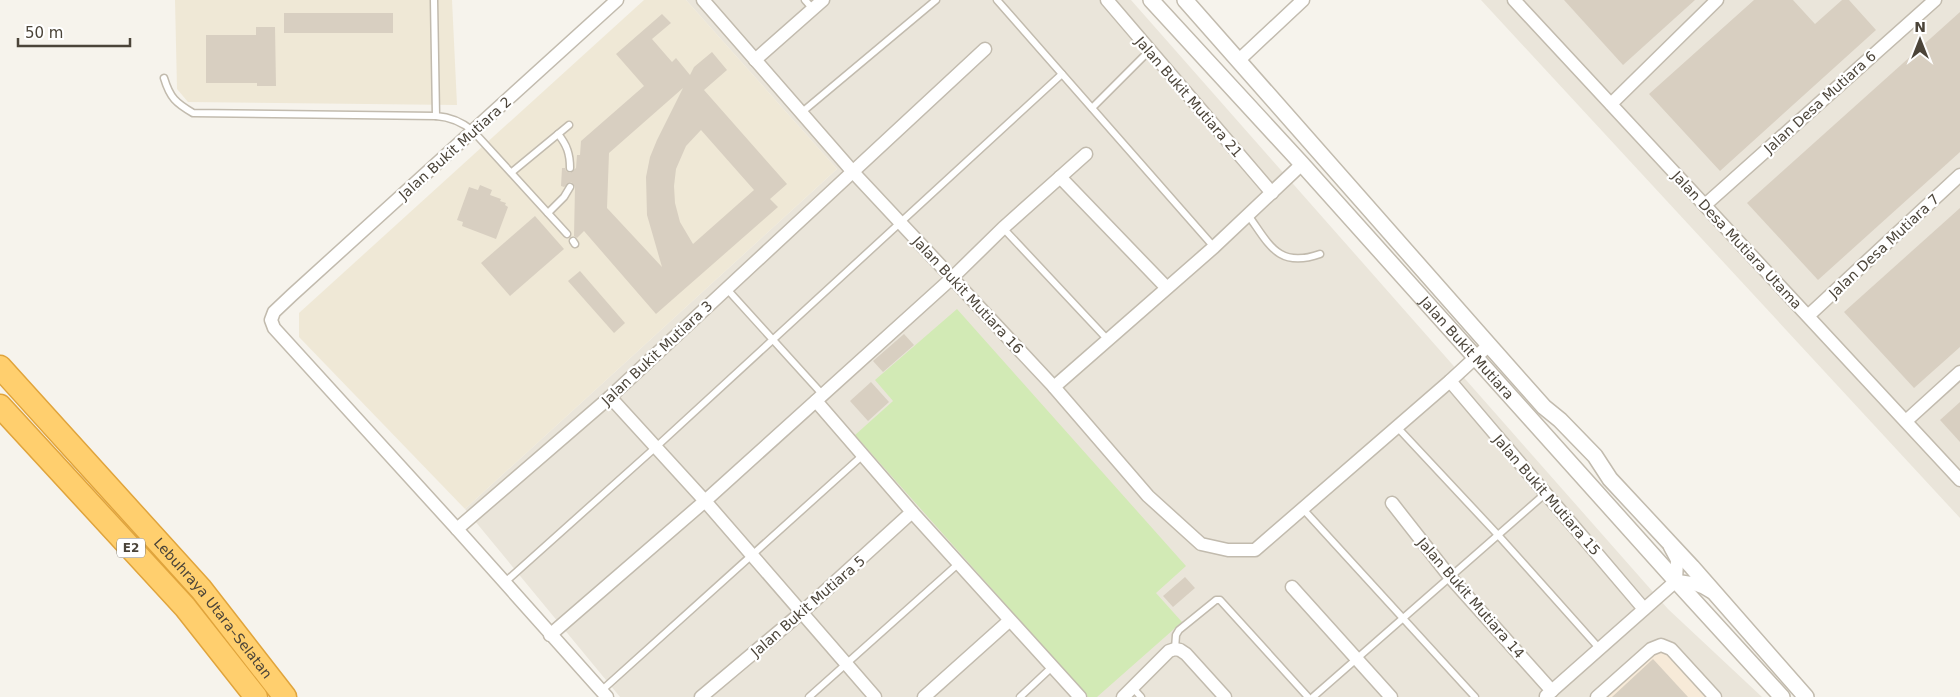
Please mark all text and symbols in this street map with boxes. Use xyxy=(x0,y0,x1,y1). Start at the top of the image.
scale bar xyxy=(18,15,130,47)
north arrow xyxy=(1895,15,1945,65)
text: N xyxy=(1914,19,1926,35)
text: 50 m xyxy=(25,24,63,42)
street label: Jalan Bukit Mutiara 21 xyxy=(1132,33,1246,161)
street label: Jalan Desa Mutiara 6 xyxy=(1760,48,1879,157)
street label: Jalan Bukit Mutiara 2 xyxy=(395,93,514,203)
street label: Jalan Desa Mutiara Utama xyxy=(1668,167,1805,312)
street label: Jalan Desa Mutiara 7 xyxy=(1825,191,1942,302)
street label: Jalan Bukit Mutiara 16 xyxy=(909,232,1027,357)
street label: Jalan Bukit Mutiara xyxy=(1416,293,1517,403)
street label: Jalan Bukit Mutiara 3 xyxy=(598,298,716,409)
street label: Jalan Bukit Mutiara 15 xyxy=(1490,431,1604,559)
street label: Jalan Bukit Mutiara 14 xyxy=(1414,534,1528,662)
street label: Lebuhraya Utara–Selatan xyxy=(151,535,276,682)
road number: E2 xyxy=(117,538,145,558)
street label: Jalan Bukit Mutiara 5 xyxy=(747,552,868,660)

